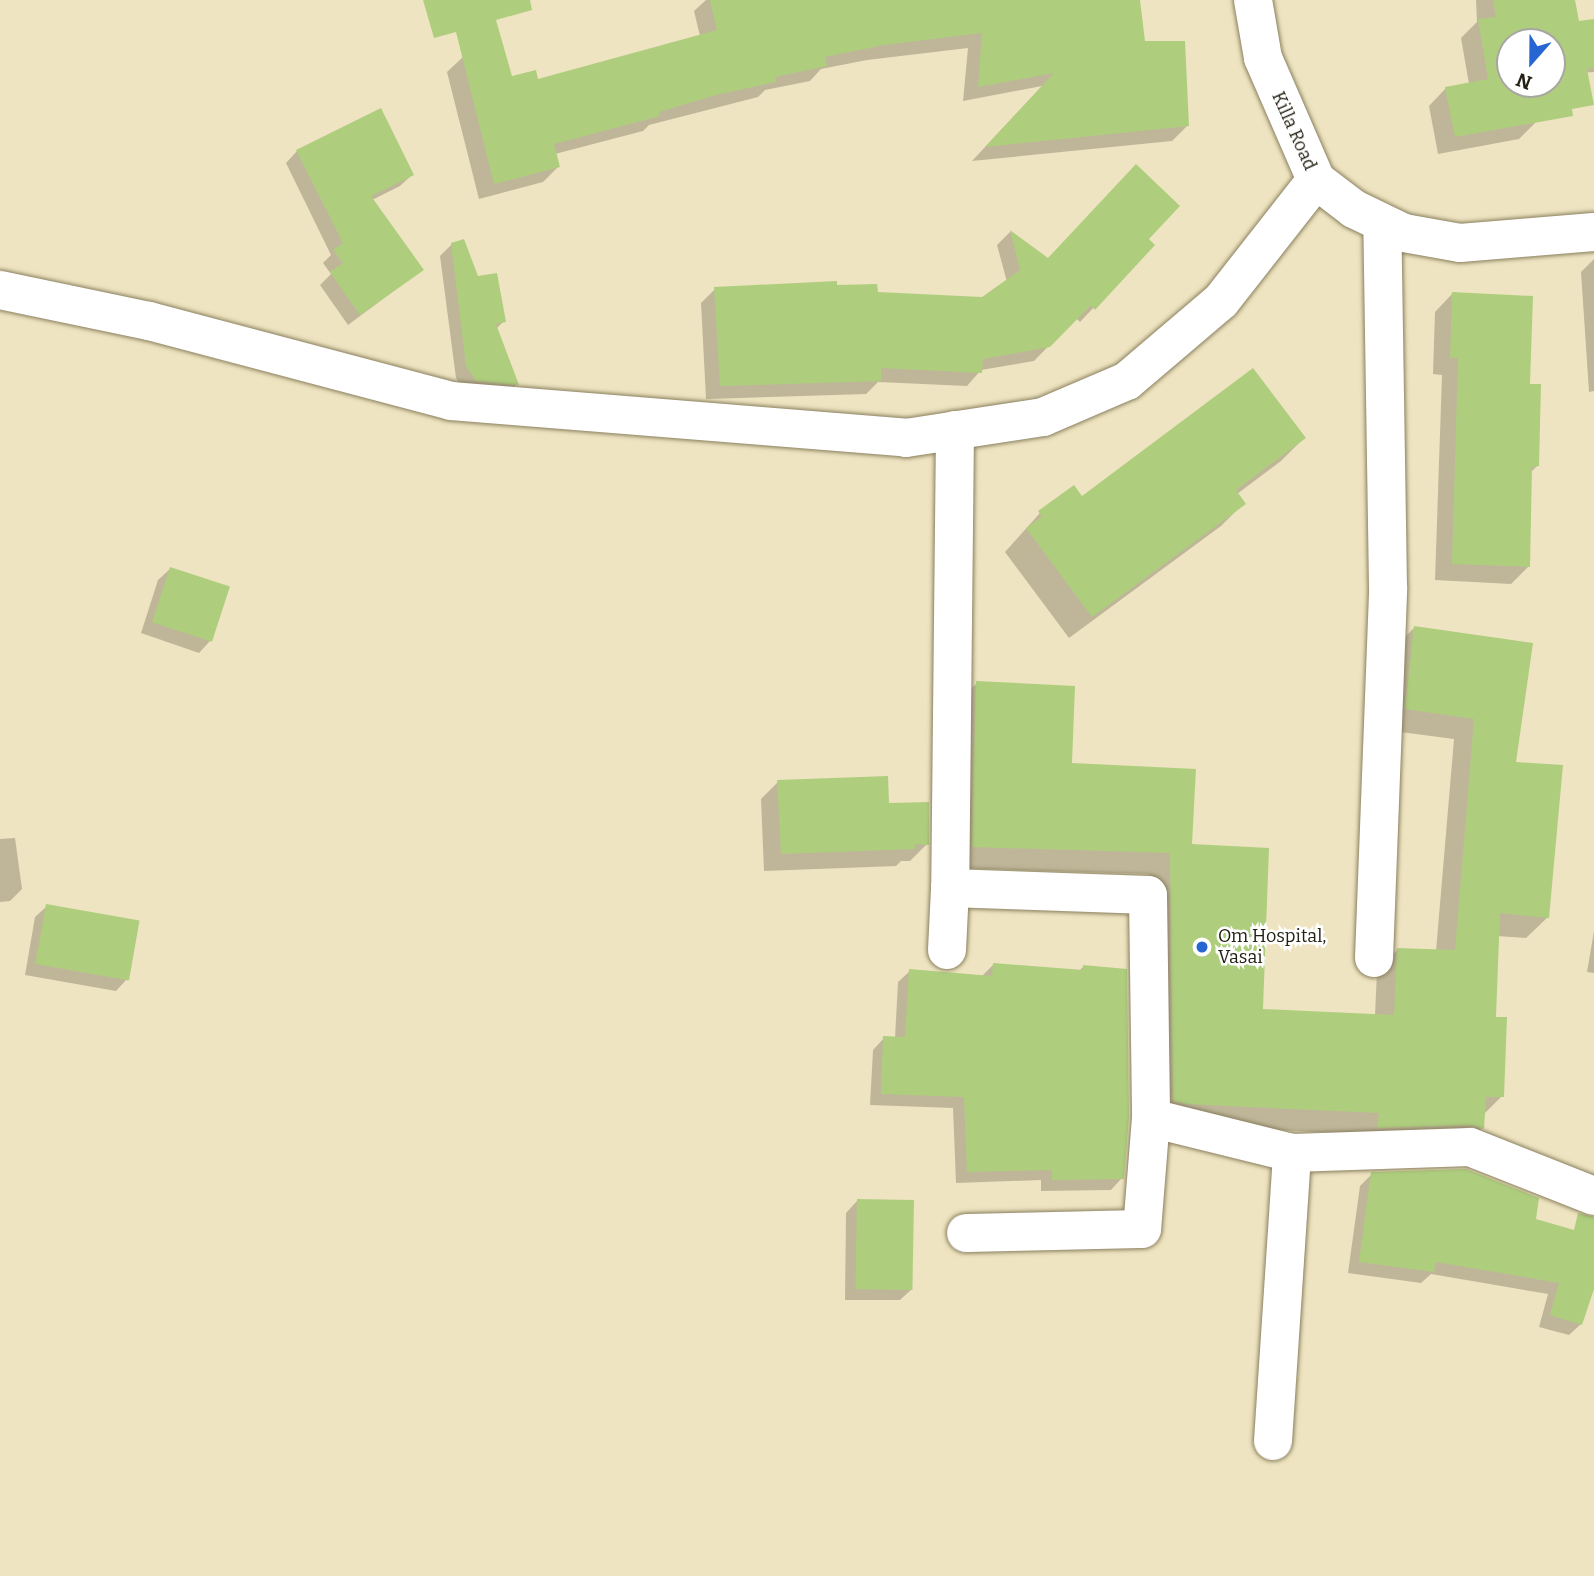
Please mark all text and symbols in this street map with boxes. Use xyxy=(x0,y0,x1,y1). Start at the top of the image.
north arrow xyxy=(1496,28,1566,98)
text: N xyxy=(1513,68,1535,95)
street label: Killa Road xyxy=(1267,88,1321,174)
place label: Om Hospital, Vasai xyxy=(1218,926,1326,968)
marker: Om Hospital, Vasai xyxy=(1192,937,1212,957)

